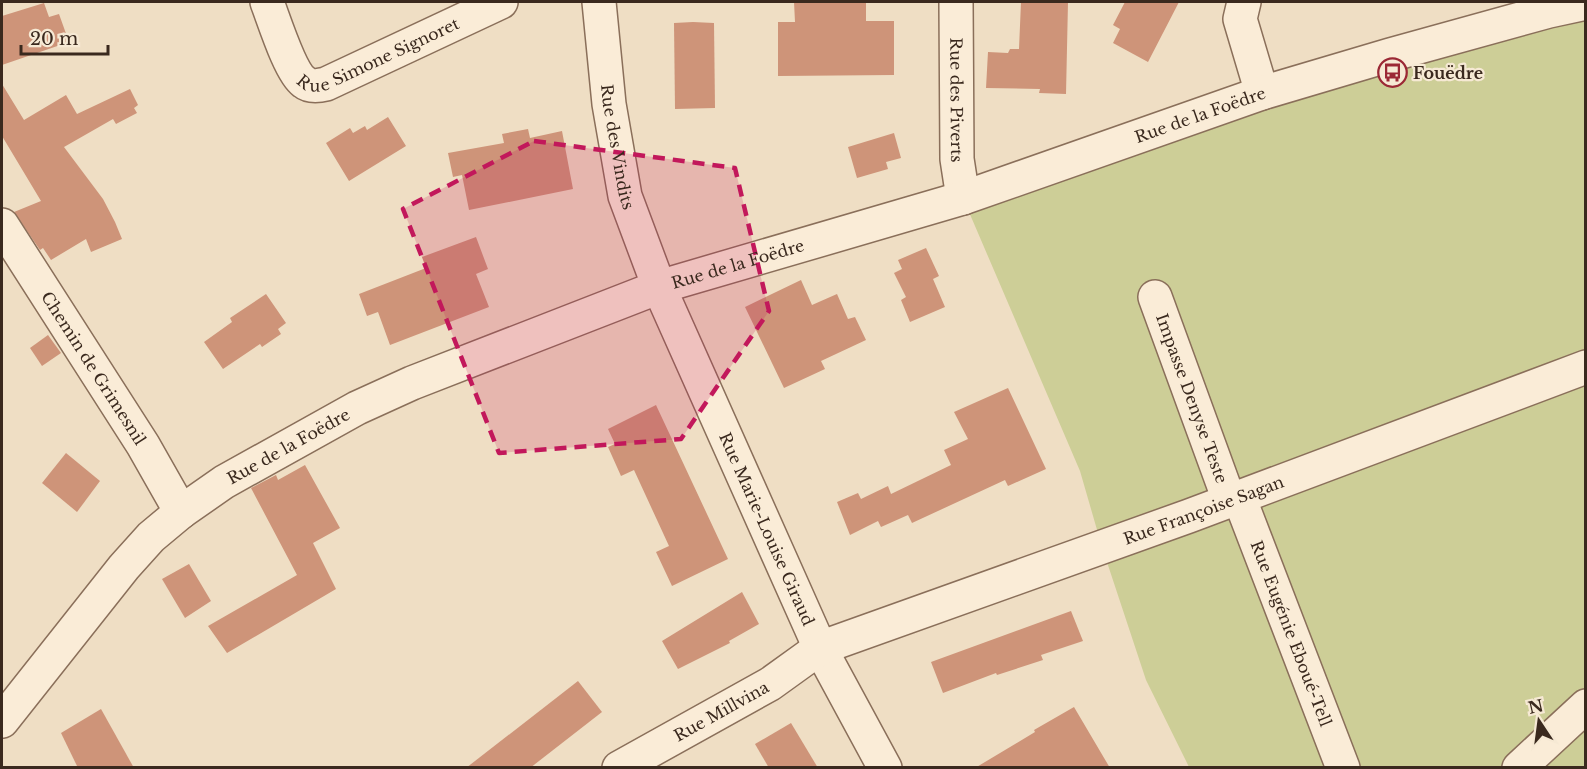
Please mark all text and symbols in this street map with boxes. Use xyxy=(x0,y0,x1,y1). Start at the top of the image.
street label: Rue Simone Signoret xyxy=(293,13,462,96)
scale bar xyxy=(21,18,108,56)
text: 20 m xyxy=(30,28,78,50)
street label: Rue des Piverts xyxy=(946,37,967,163)
bus stop icon: Fouëdre xyxy=(1376,57,1408,89)
place label: Fouëdre xyxy=(1413,63,1483,83)
street label: Rue des Vindits xyxy=(597,83,639,212)
street label: Rue de la Foëdre xyxy=(1132,83,1268,147)
street label: Rue de la Foëdre xyxy=(669,235,806,293)
street label: Chemin de Grimesnil xyxy=(37,288,150,449)
street label: Impasse Denyse Teste xyxy=(1152,311,1232,486)
street label: Rue de la Foëdre xyxy=(224,404,353,488)
street label: Rue Marie-Louise Giraud xyxy=(715,429,819,629)
street label: Rue Françoise Sagan xyxy=(1121,471,1287,549)
street label: Rue Eugénie Eboué-Tell xyxy=(1247,537,1336,729)
street label: Rue Millvina xyxy=(670,677,772,746)
north arrow xyxy=(1509,691,1569,751)
text: N xyxy=(1526,695,1545,718)

